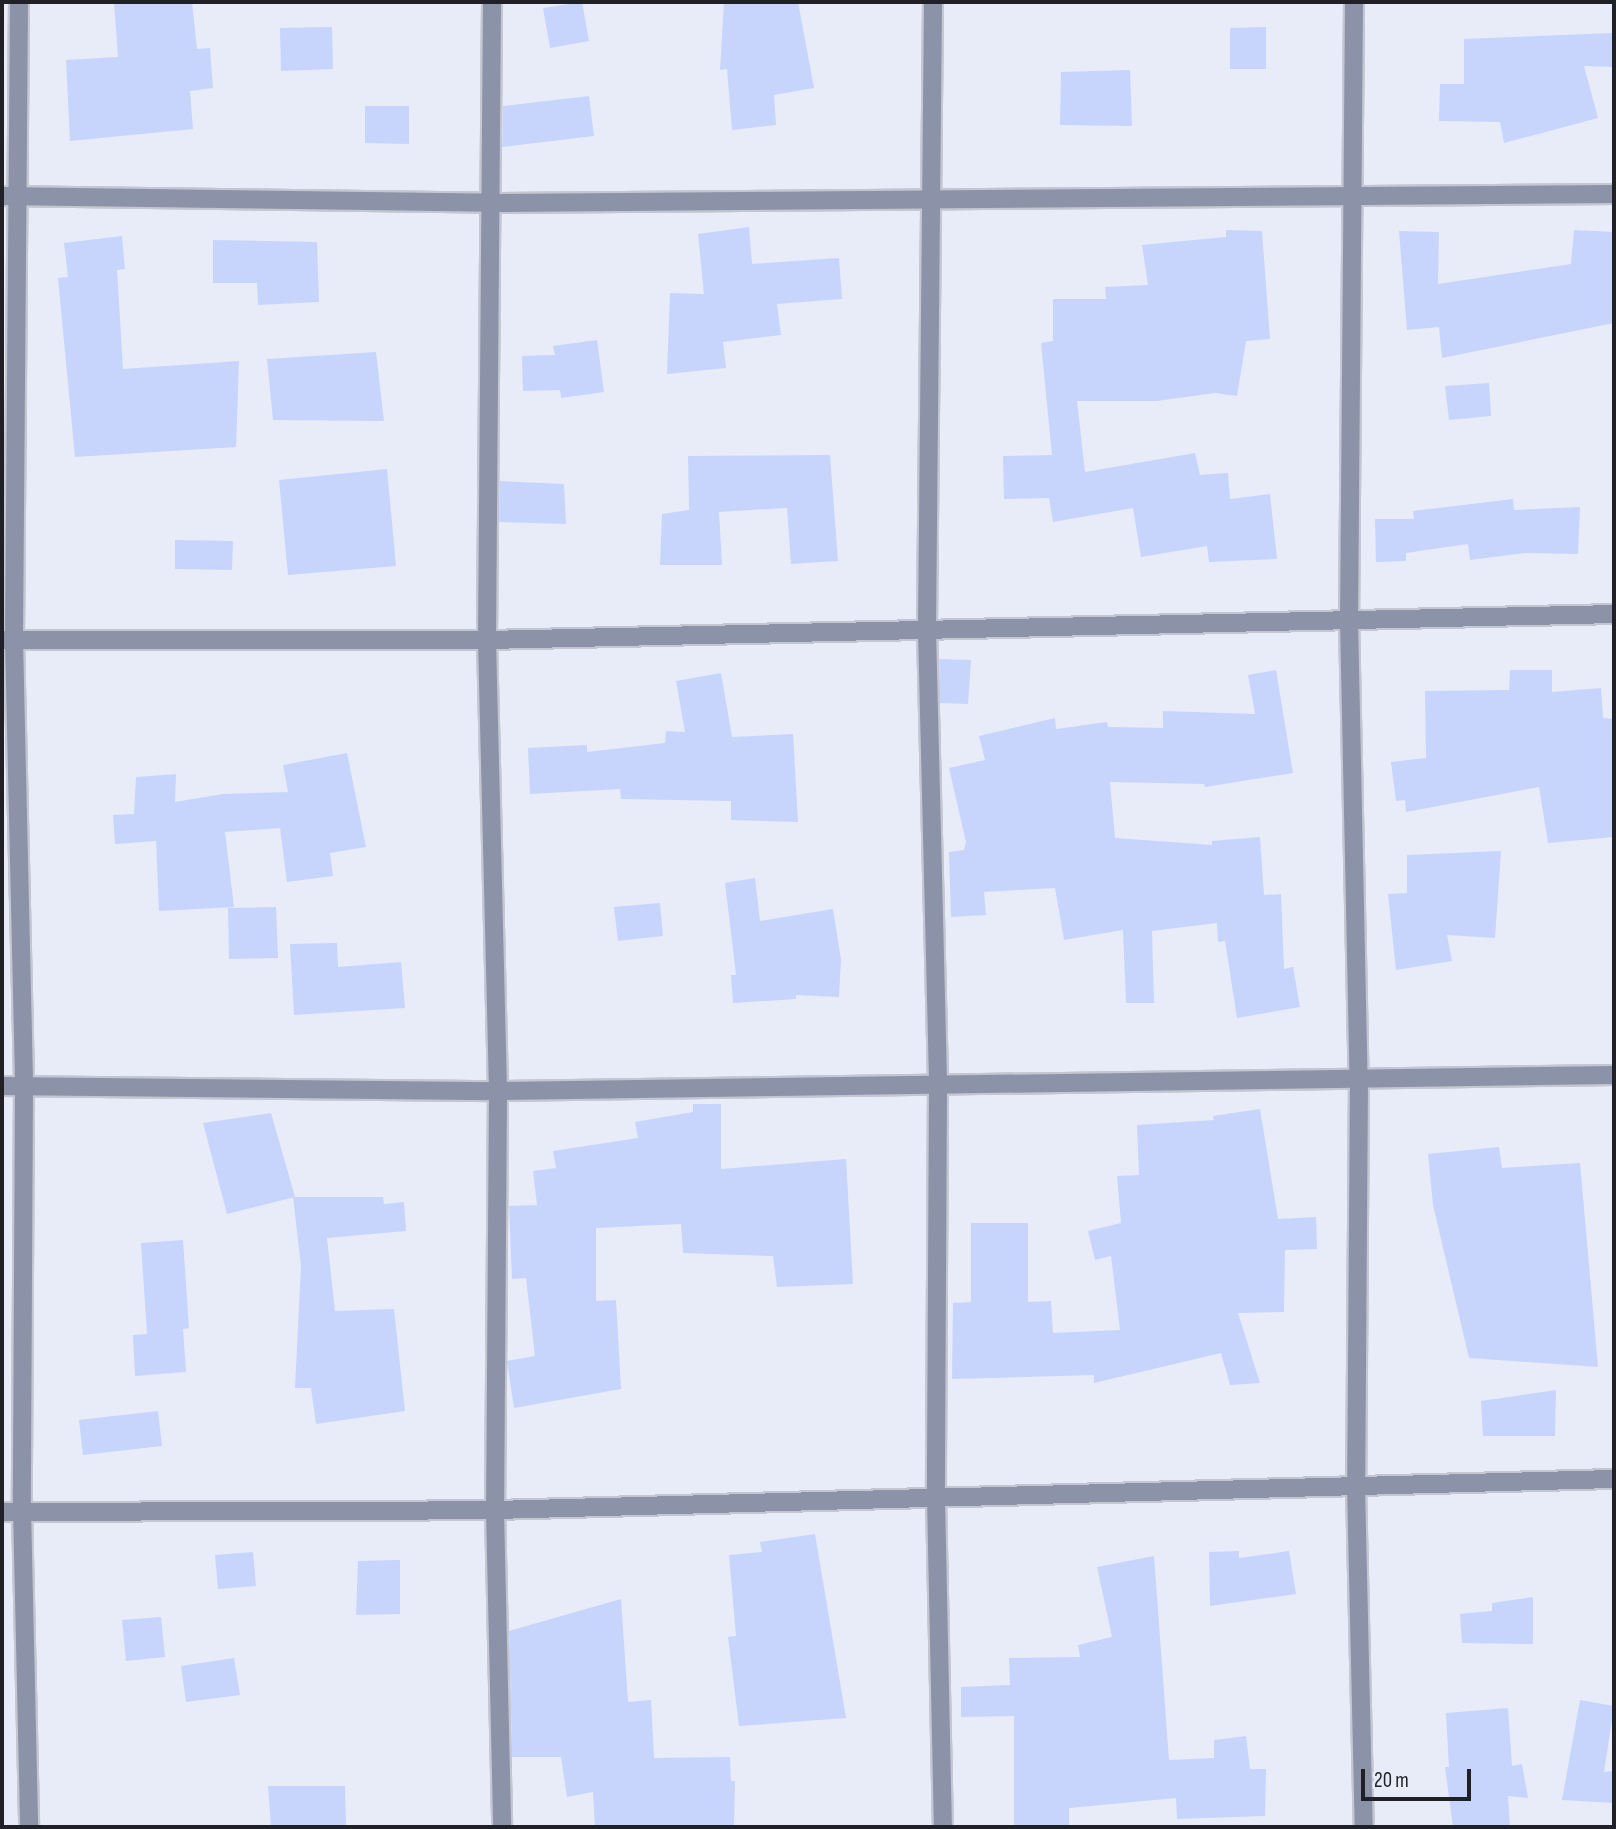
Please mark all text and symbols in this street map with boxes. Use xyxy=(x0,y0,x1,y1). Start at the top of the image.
scale bar xyxy=(1364,1756,1474,1800)
text: 20 m xyxy=(1374,1768,1409,1793)

